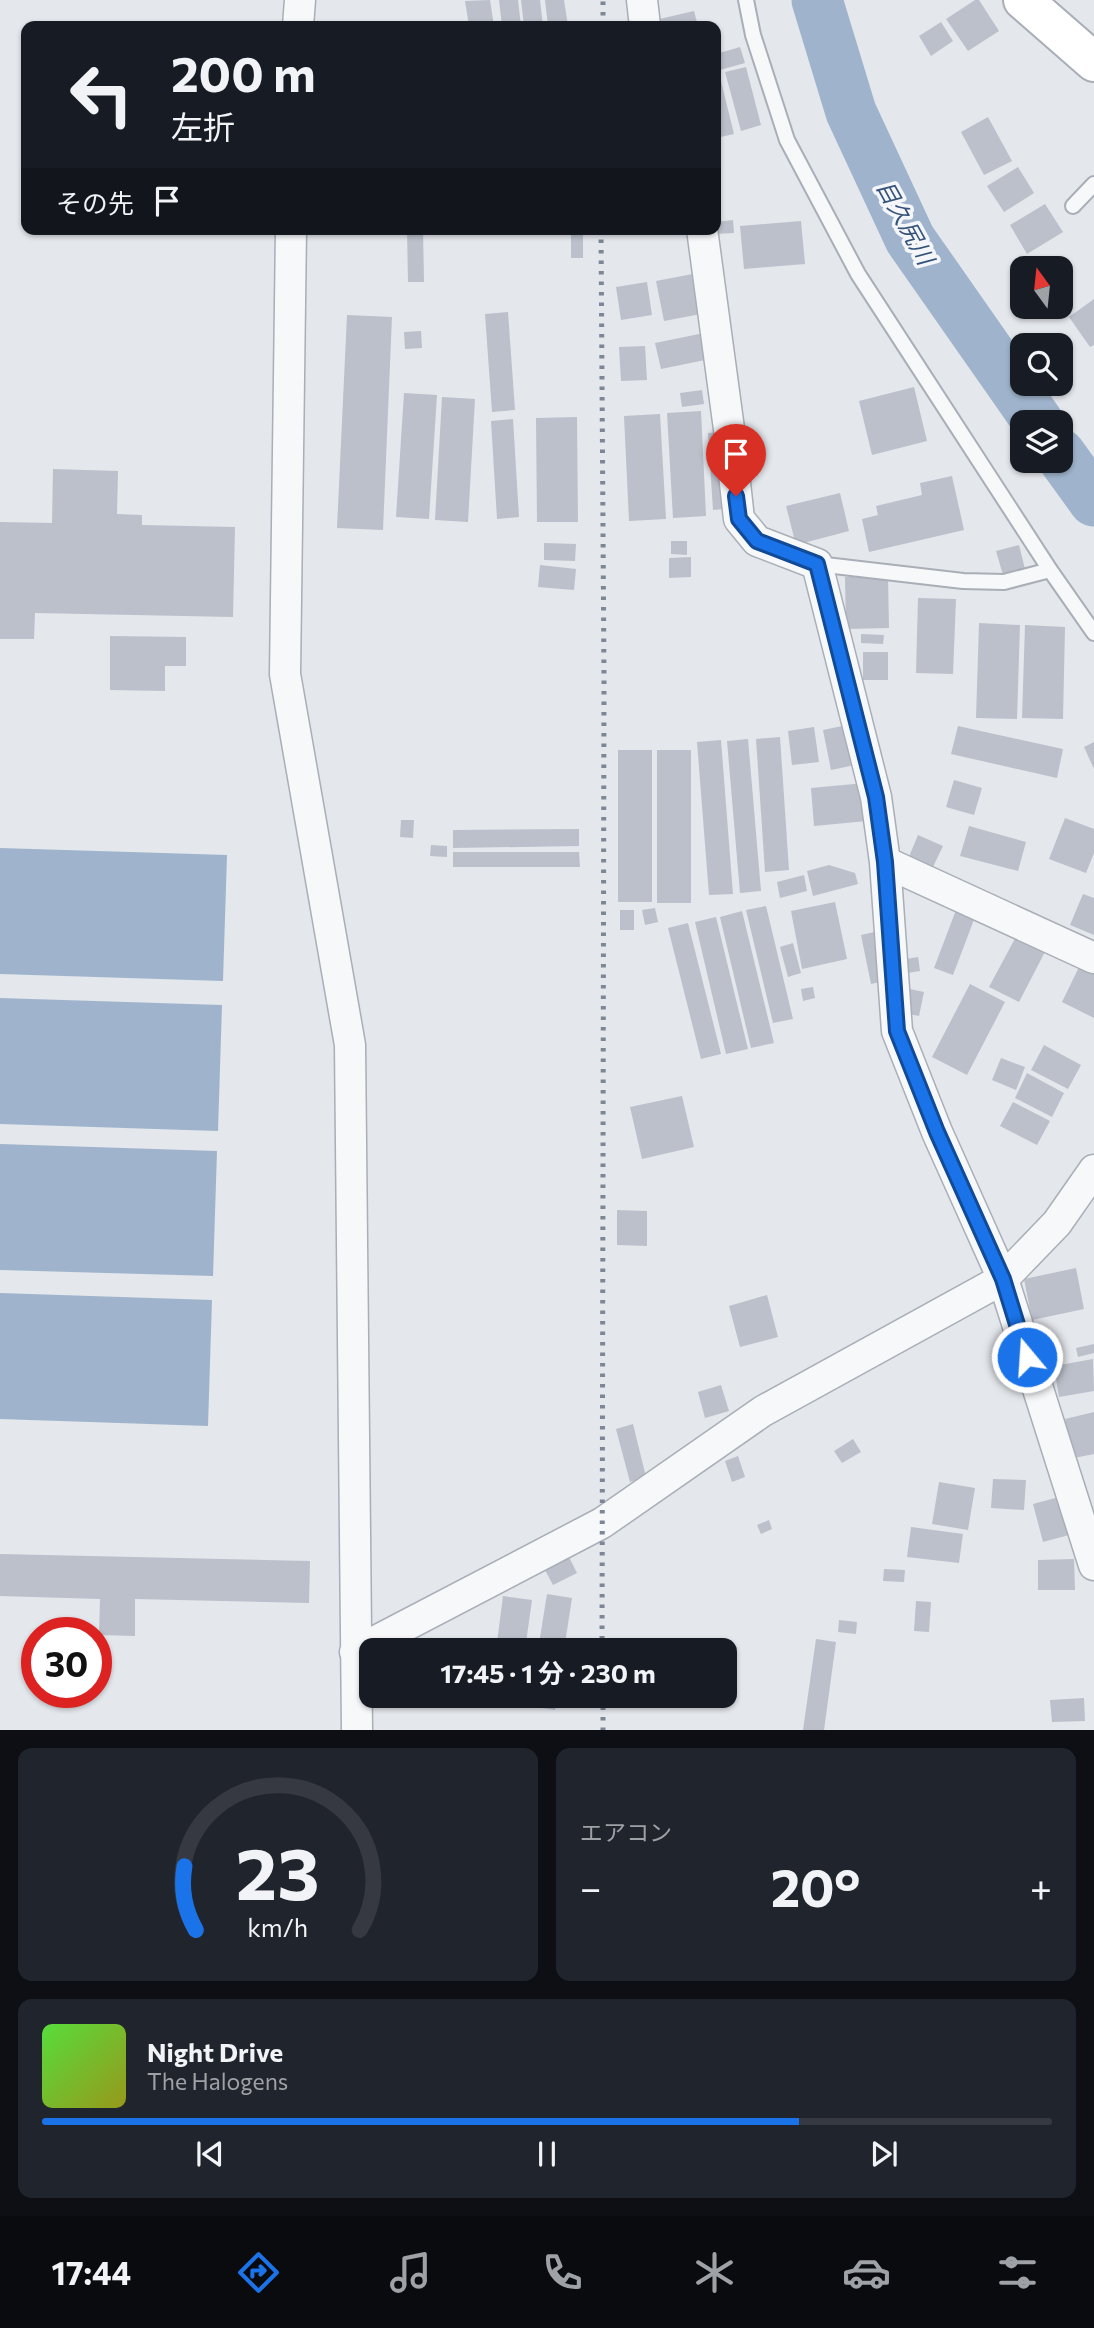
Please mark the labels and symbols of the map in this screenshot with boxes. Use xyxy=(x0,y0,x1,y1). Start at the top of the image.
water label: 目久尻川 xyxy=(871,175,942,272)
north arrow xyxy=(1010,256,1073,318)
pin xyxy=(706,424,766,496)
position arrow xyxy=(990,1320,1064,1394)
speed limit sign: 30 xyxy=(21,1617,112,1708)

